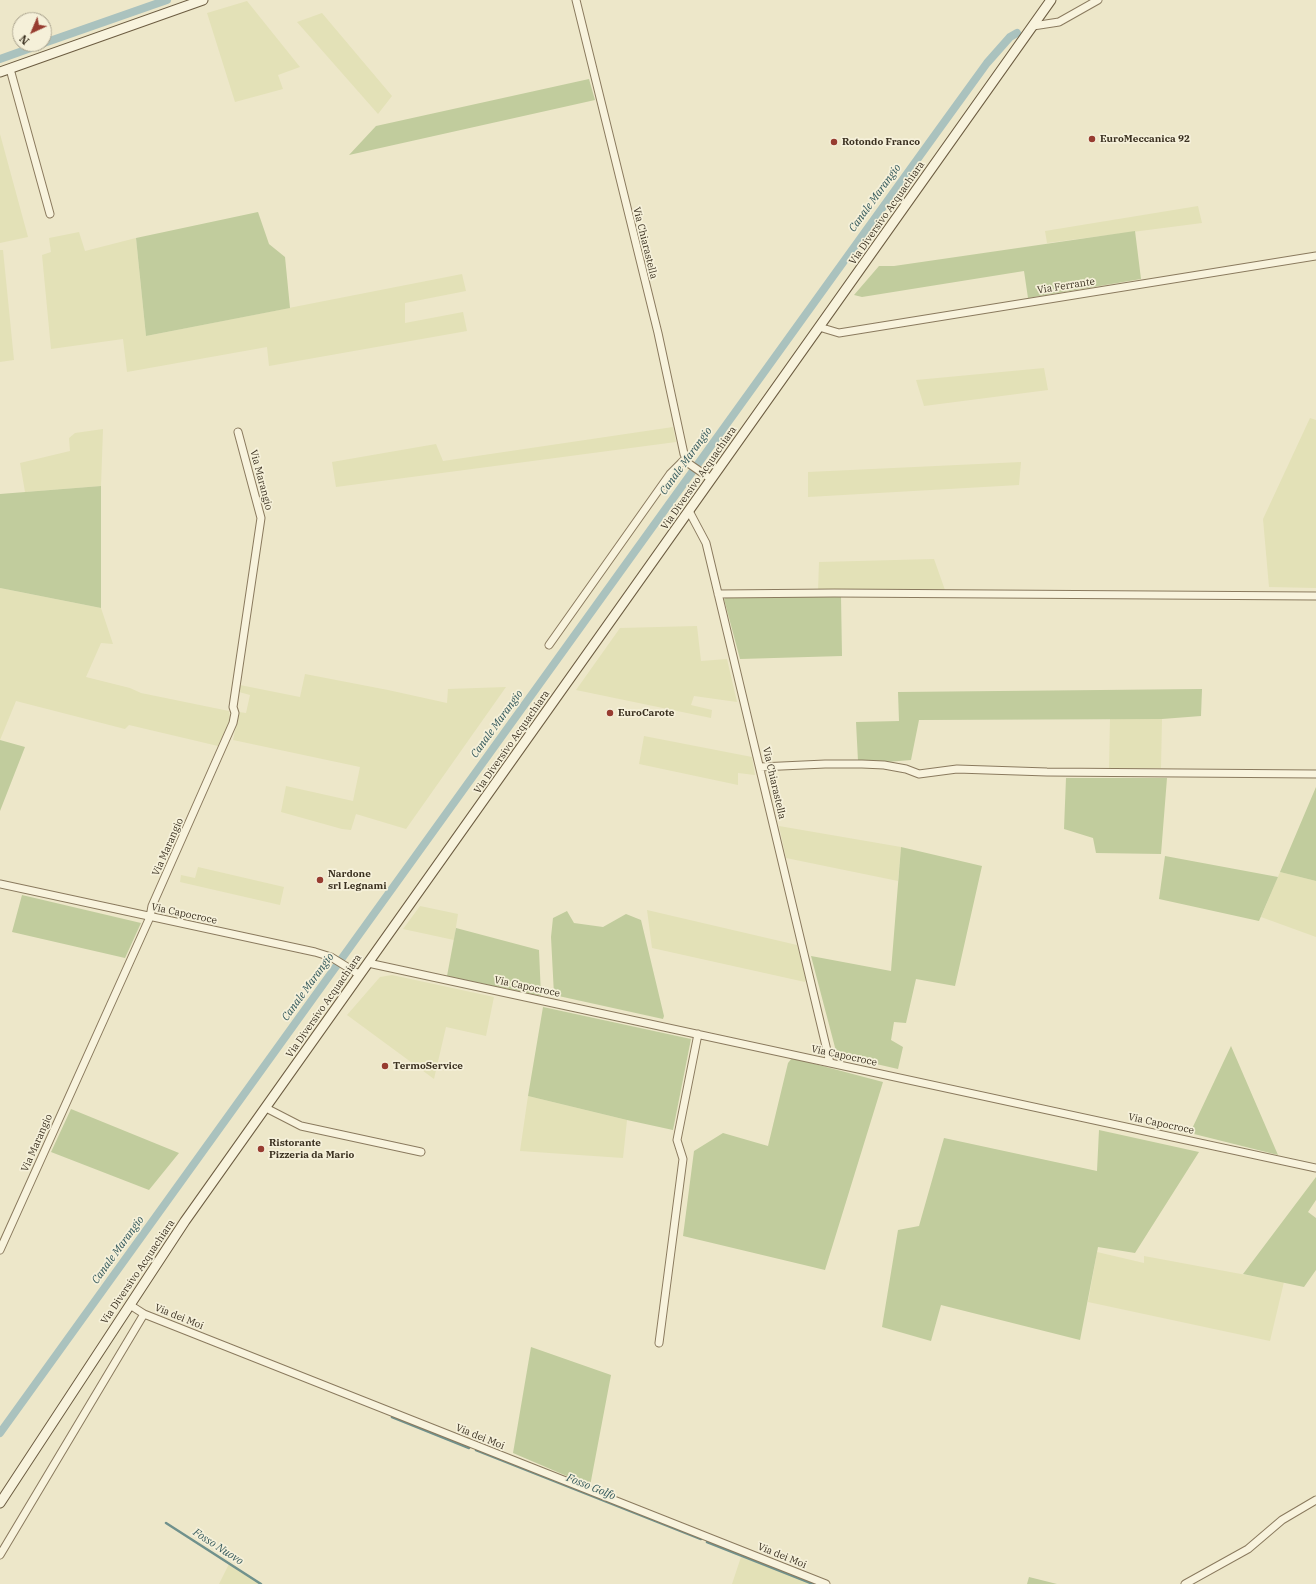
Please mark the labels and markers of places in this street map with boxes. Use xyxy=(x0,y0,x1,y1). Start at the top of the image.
place label: EuroMeccanica 92 xyxy=(1100,133,1190,145)
marker: EuroMeccanica 92 xyxy=(1087,134,1097,144)
place label: Rotondo Franco xyxy=(842,136,920,148)
marker: Rotondo Franco xyxy=(829,137,839,147)
place label: EuroCarote xyxy=(618,707,674,719)
marker: EuroCarote xyxy=(605,708,615,718)
place label: Nardone srl Legnami xyxy=(328,868,387,892)
marker: Nardone srl Legnami xyxy=(315,875,325,885)
place label: TermoService xyxy=(393,1060,463,1072)
marker: TermoService xyxy=(380,1061,390,1071)
place label: Ristorante Pizzeria da Mario xyxy=(269,1137,354,1160)
marker: Ristorante Pizzeria da Mario xyxy=(256,1144,266,1154)

